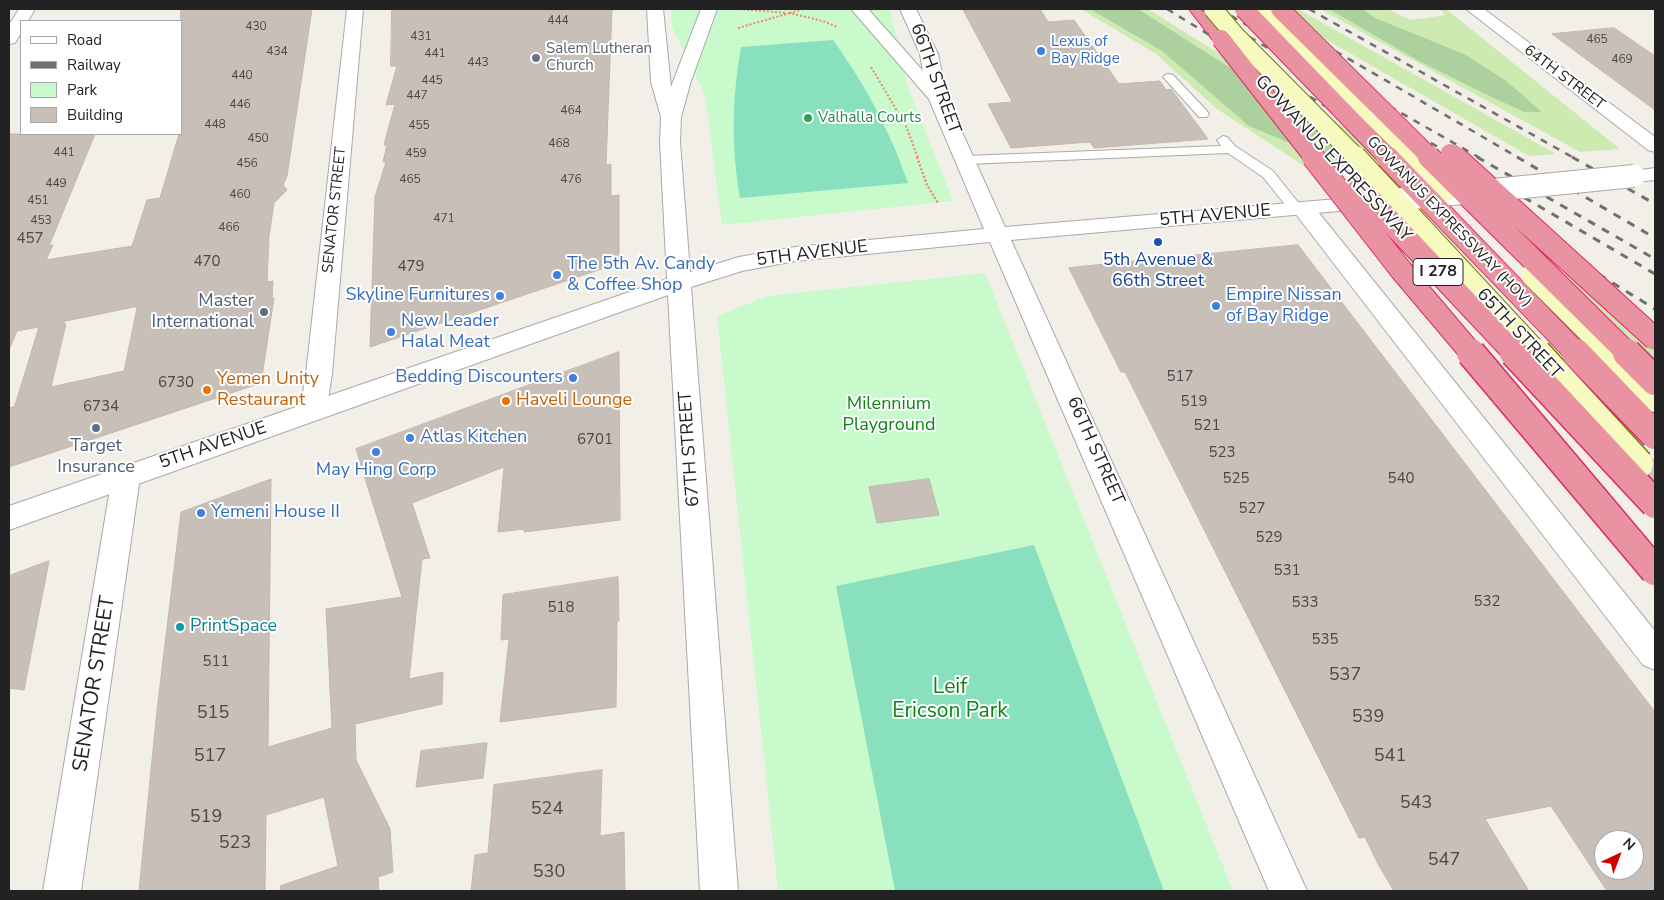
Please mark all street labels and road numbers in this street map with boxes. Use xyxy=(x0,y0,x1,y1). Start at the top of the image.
street label: 66TH STREET xyxy=(905,21,965,137)
street label: 64TH STREET xyxy=(1520,42,1608,114)
street label: GOWANUS EXPRESSWAY xyxy=(1250,71,1416,247)
street label: GOWANUS EXPRESSWAY (HOV) xyxy=(1363,133,1535,311)
street label: SENATOR STREET xyxy=(319,146,351,274)
street label: 5TH AVENUE xyxy=(1158,200,1272,232)
street label: 5TH AVENUE xyxy=(755,236,869,272)
road number: I 278 xyxy=(1413,258,1463,286)
street label: 65TH STREET xyxy=(1472,284,1566,384)
street label: 67TH STREET xyxy=(675,390,705,508)
street label: 66TH STREET xyxy=(1062,394,1128,508)
street label: 5TH AVENUE xyxy=(157,418,269,474)
street label: SENATOR STREET xyxy=(69,594,121,774)

